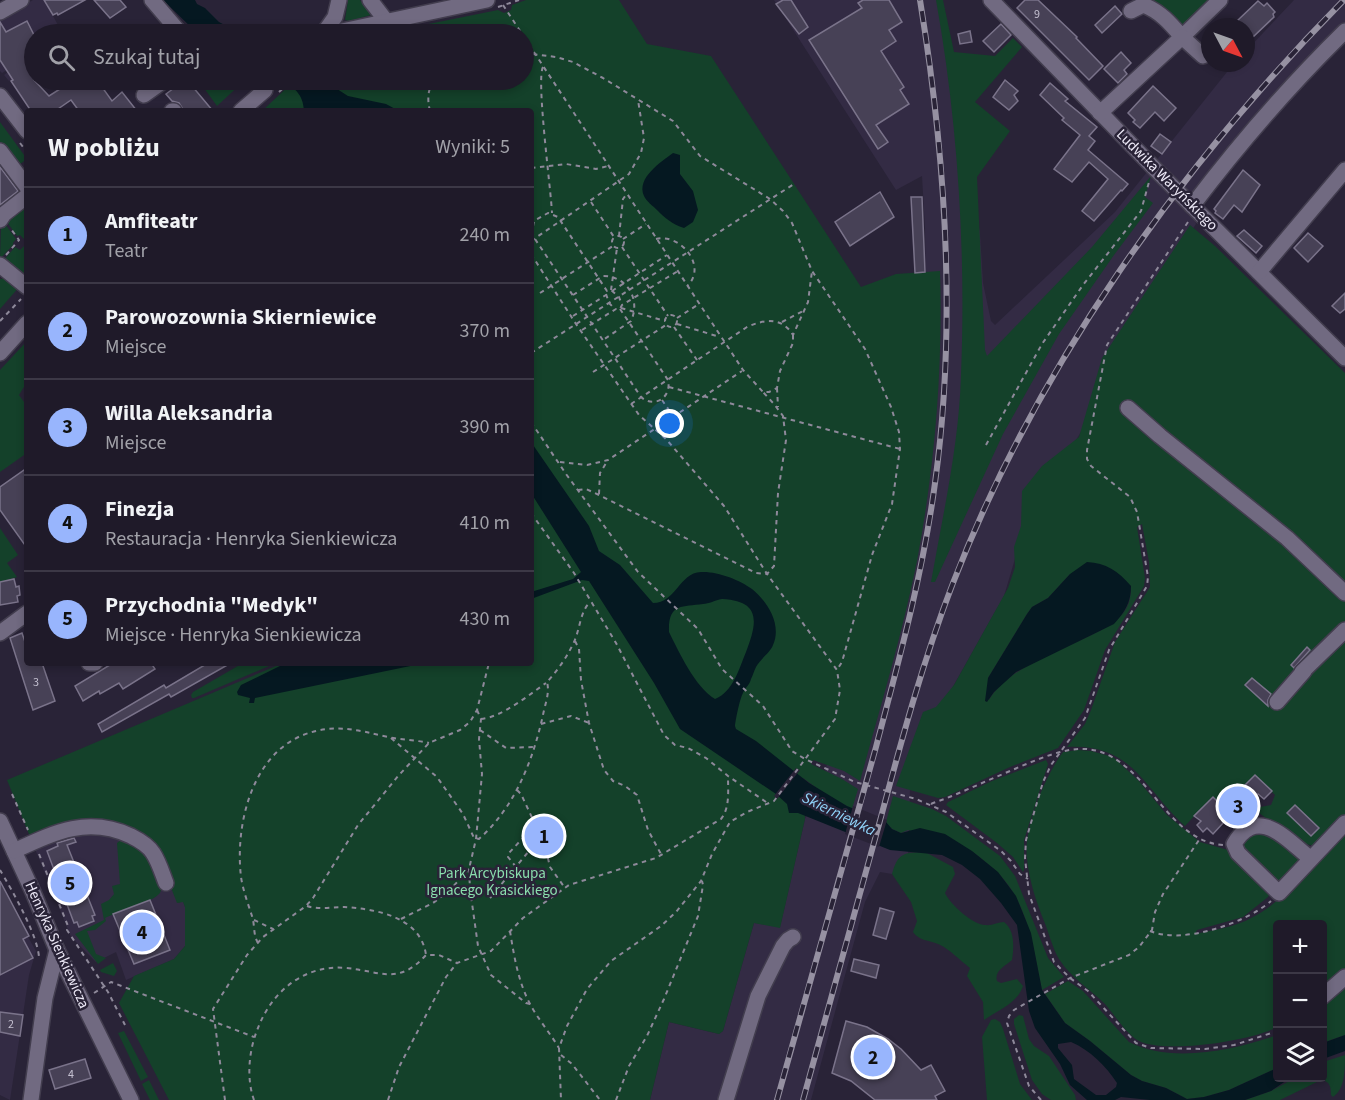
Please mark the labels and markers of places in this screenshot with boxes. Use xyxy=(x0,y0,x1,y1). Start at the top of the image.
pin: 3 xyxy=(1218,784,1258,828)
pin: 1 xyxy=(524,814,564,858)
pin: 5 xyxy=(50,860,90,906)
pin: 4 xyxy=(122,910,162,954)
pin: 2 xyxy=(854,1034,892,1080)

